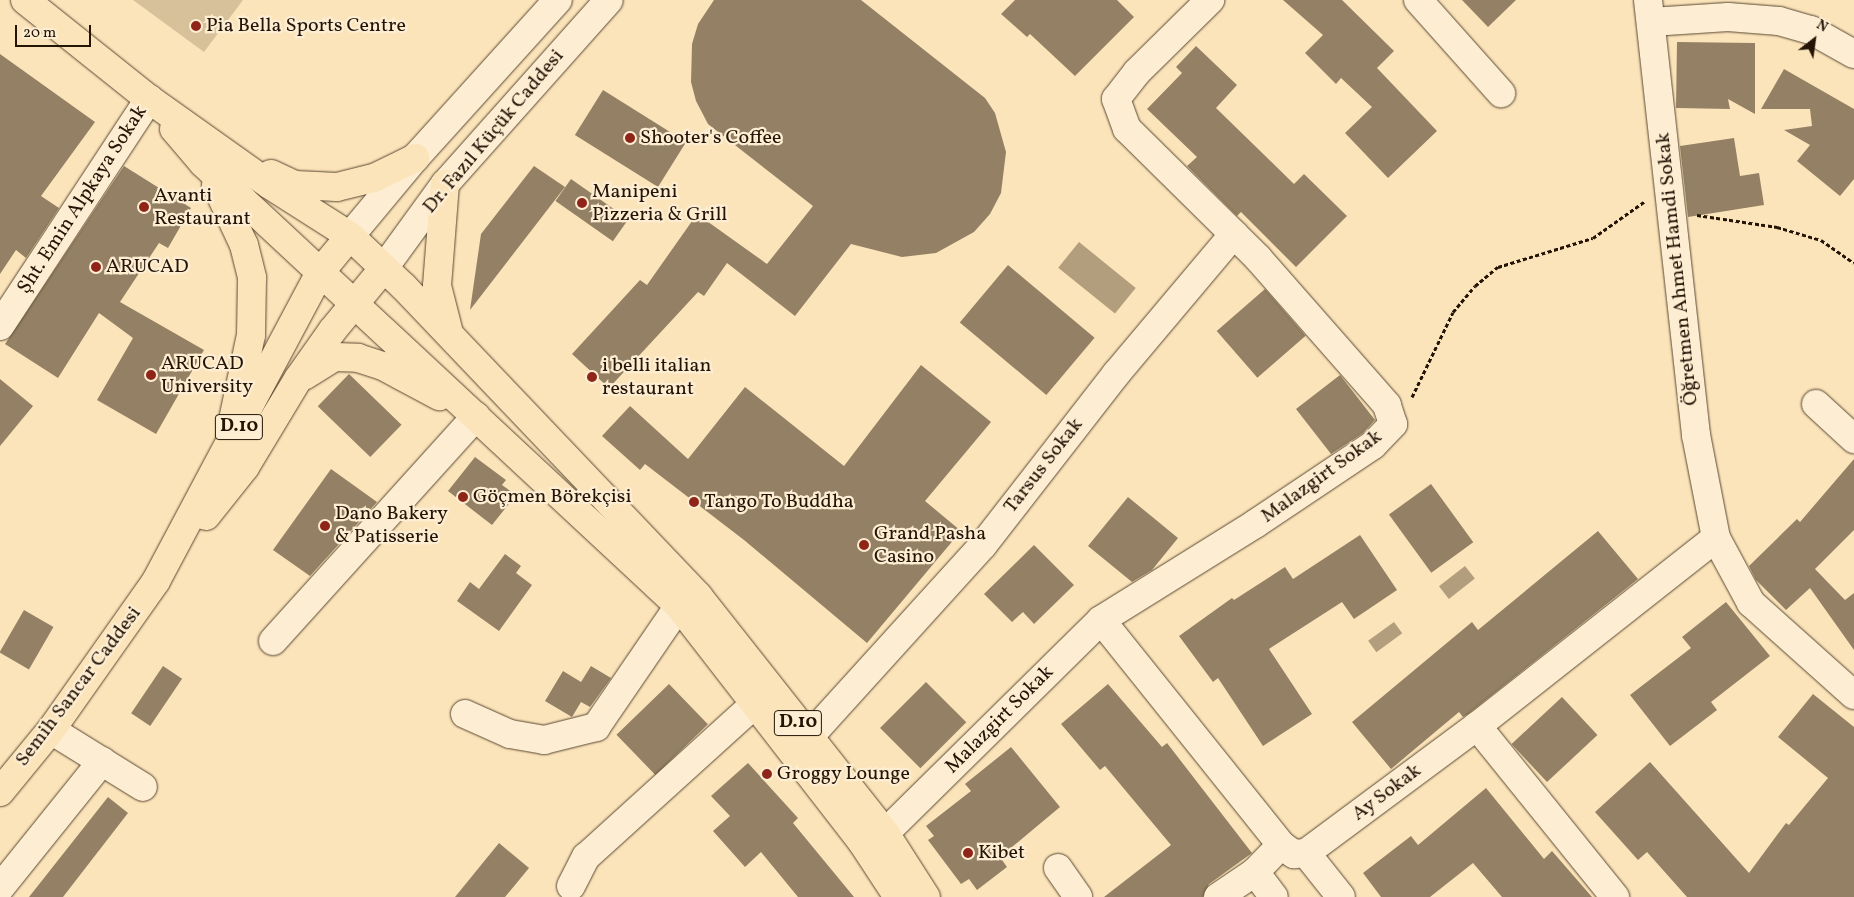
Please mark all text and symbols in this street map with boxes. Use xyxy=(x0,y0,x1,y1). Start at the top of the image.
place label: Pia Bella Sports Centre xyxy=(206,14,406,38)
scale bar xyxy=(18,15,94,47)
north arrow xyxy=(1789,15,1839,65)
text: N xyxy=(1813,16,1831,37)
marker: Pia Bella Sports Centre xyxy=(190,20,202,32)
text: 20 m xyxy=(23,23,56,44)
street label: Dr. Fazıl Küçük Caddesi xyxy=(418,45,570,219)
street label: Şht. Emin Alpkaya Sokak xyxy=(13,101,153,299)
place label: Shooter's Coffee xyxy=(640,126,781,150)
street label: Öğretmen Ahmet Hamdi Sokak xyxy=(1652,131,1704,407)
marker: Shooter's Coffee xyxy=(624,132,636,144)
place label: Manipeni Pizzeria & Grill xyxy=(592,180,727,227)
place label: Avanti Restaurant xyxy=(154,184,251,231)
marker: Manipeni Pizzeria & Grill xyxy=(576,197,588,209)
marker: Avanti Restaurant xyxy=(138,201,150,213)
place label: ARUCAD xyxy=(106,255,189,279)
marker: ARUCAD xyxy=(90,261,102,273)
place label: ARUCAD University xyxy=(161,352,253,399)
place label: i belli italian restaurant xyxy=(602,354,711,401)
marker: ARUCAD University xyxy=(145,369,157,381)
marker: i belli italian restaurant xyxy=(586,371,598,383)
road number: D.10 xyxy=(214,411,264,444)
street label: Tarsus Sokak xyxy=(999,414,1089,518)
street label: Malazgirt Sokak xyxy=(1257,425,1387,529)
place label: Göçmen Börekçisi xyxy=(473,485,631,509)
place label: Tango To Buddha xyxy=(704,490,854,514)
marker: Göçmen Börekçisi xyxy=(457,491,469,503)
marker: Tango To Buddha xyxy=(688,496,700,508)
place label: Dano Bakery & Patisserie xyxy=(335,502,448,549)
marker: Dano Bakery & Patisserie xyxy=(319,520,331,532)
place label: Grand Pasha Casino xyxy=(874,522,986,569)
marker: Grand Pasha Casino xyxy=(858,539,870,551)
street label: Semih Sancar Caddesi xyxy=(11,602,147,772)
street label: Malazgirt Sokak xyxy=(941,661,1059,779)
road number: D.10 xyxy=(773,706,823,740)
street label: Ay Sokak xyxy=(1347,759,1427,827)
place label: Groggy Lounge xyxy=(777,762,911,786)
marker: Groggy Lounge xyxy=(761,768,773,780)
place label: Kibet xyxy=(978,841,1025,865)
marker: Kibet xyxy=(962,847,974,859)

